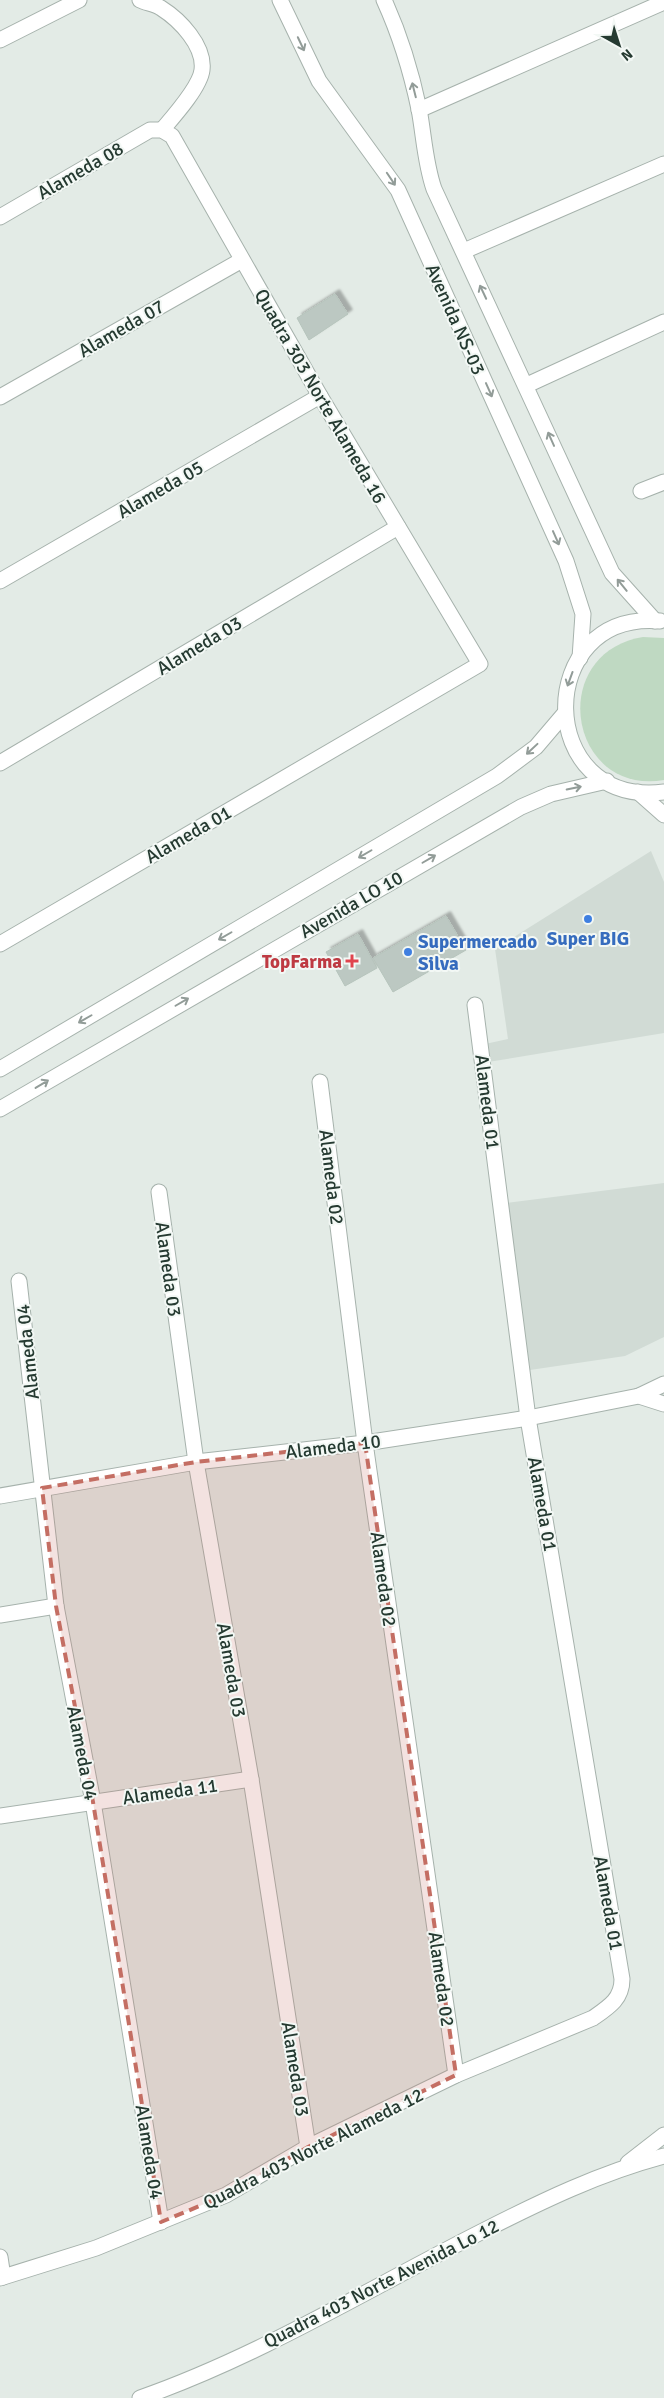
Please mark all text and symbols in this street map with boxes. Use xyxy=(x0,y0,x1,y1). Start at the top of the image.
north arrow xyxy=(594,20,644,70)
one-way arrow xyxy=(296,36,306,51)
text: N xyxy=(618,45,636,64)
one-way arrow xyxy=(409,82,418,98)
street label: Alameda 08 xyxy=(33,137,128,205)
one-way arrow xyxy=(385,172,396,186)
street label: Avenida NS-03 xyxy=(420,260,490,379)
street label: Quadra 303 Norte Alameda 16 xyxy=(249,285,392,508)
one-way arrow xyxy=(477,285,487,300)
street label: Alameda 07 xyxy=(74,295,169,363)
one-way arrow xyxy=(484,382,494,397)
one-way arrow xyxy=(545,432,555,447)
street label: Alameda 05 xyxy=(113,456,208,524)
one-way arrow xyxy=(551,530,561,545)
one-way arrow xyxy=(616,579,627,592)
street label: Alameda 03 xyxy=(152,611,247,681)
one-way arrow xyxy=(565,670,574,686)
one-way arrow xyxy=(526,743,539,755)
one-way arrow xyxy=(565,783,581,792)
street label: Alameda 01 xyxy=(141,801,236,869)
one-way arrow xyxy=(359,849,373,859)
one-way arrow xyxy=(421,854,435,864)
street label: Avenida LO 10 xyxy=(296,866,407,944)
marker: Super BIG xyxy=(582,913,594,925)
place label: Super BIG xyxy=(547,927,629,951)
place label: Supermercado Silva xyxy=(418,930,537,976)
one-way arrow xyxy=(219,932,233,942)
marker: Supermercado Silva xyxy=(402,946,414,958)
place label: TopFarma xyxy=(262,950,342,974)
marker: TopFarma xyxy=(346,955,358,967)
one-way arrow xyxy=(174,996,188,1006)
one-way arrow xyxy=(79,1014,93,1024)
street label: Alameda 01 xyxy=(469,1053,505,1151)
one-way arrow xyxy=(34,1079,48,1089)
street label: Alameda 02 xyxy=(313,1128,349,1226)
street label: Alameda 03 xyxy=(149,1220,187,1318)
street label: Alameda 04 xyxy=(11,1303,45,1401)
street label: Alameda 10 xyxy=(284,1429,382,1465)
street label: Alameda 01 xyxy=(522,1455,562,1553)
street label: Alameda 02 xyxy=(364,1530,402,1628)
street label: Alameda 03 xyxy=(211,1621,251,1719)
street label: Alameda 04 xyxy=(61,1704,103,1802)
street label: Alameda 11 xyxy=(121,1773,219,1811)
street label: Alameda 01 xyxy=(588,1854,628,1952)
street label: Alameda 02 xyxy=(422,1930,460,2028)
street label: Alameda 03 xyxy=(276,2020,314,2118)
street label: Quadra 403 Norte Alameda 12 xyxy=(199,2083,428,2215)
street label: Alameda 04 xyxy=(130,2103,168,2201)
street label: Quadra 403 Norte Avenida Lo 12 xyxy=(260,2214,503,2354)

